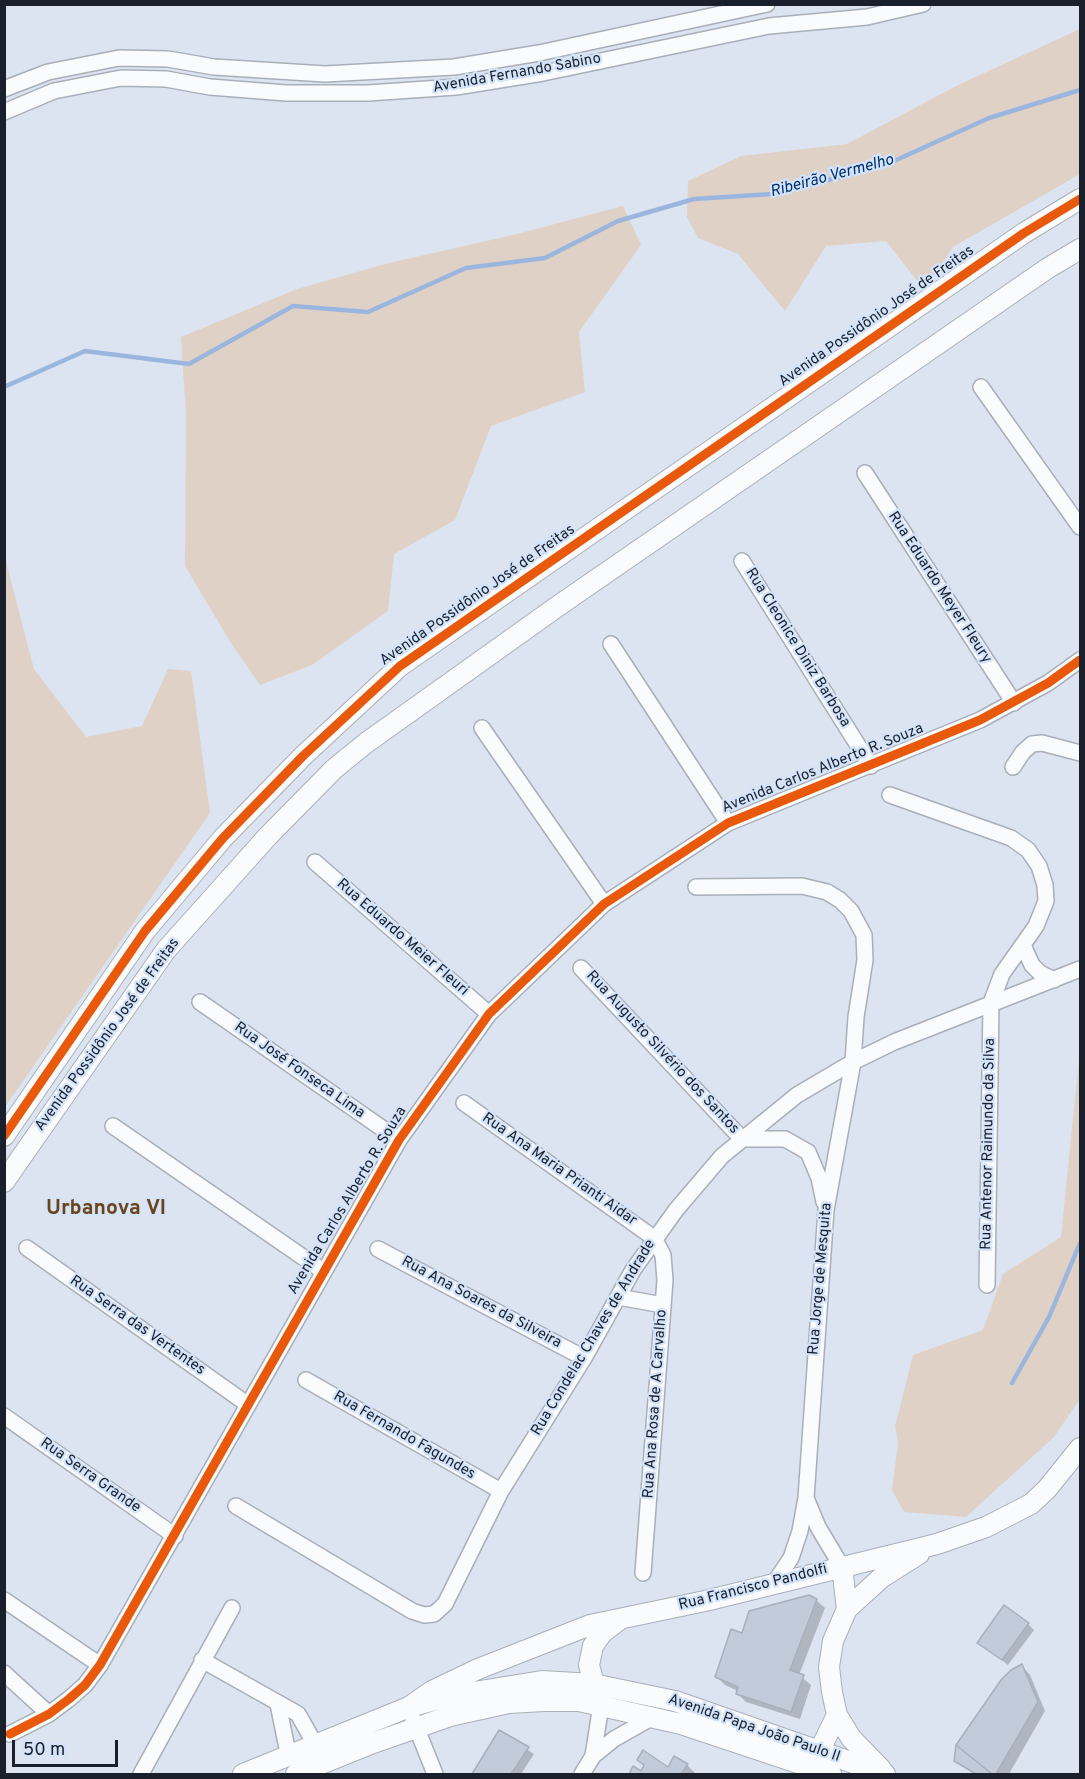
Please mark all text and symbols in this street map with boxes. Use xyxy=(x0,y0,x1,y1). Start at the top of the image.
street label: Avenida Fernando Sabino xyxy=(432,50,602,98)
water label: Ribeirão Vermelho xyxy=(768,151,896,203)
street label: Avenida Possidônio José de Freitas xyxy=(776,243,978,391)
street label: Rua Eduardo Meyer Fleury xyxy=(883,509,995,667)
street label: Avenida Possidônio José de Freitas xyxy=(377,522,579,670)
street label: Rua Cleonice Diniz Barbosa xyxy=(741,565,853,731)
street label: Avenida Carlos Alberto R. Souza xyxy=(720,720,926,818)
street label: Rua Eduardo Meier Fleuri xyxy=(332,876,472,1000)
street label: Avenida Possidônio José de Freitas xyxy=(32,935,184,1135)
street label: Rua Augusto Silvério dos Santos xyxy=(582,968,742,1138)
street label: Rua José Fonseca Lima xyxy=(230,1019,368,1123)
street label: Rua Antenor Raimundo da Silva xyxy=(978,1038,1000,1250)
street label: Avenida Carlos Alberto R. Souza xyxy=(285,1104,411,1298)
street label: Rua Ana Maria Prianti Aidar xyxy=(478,1110,640,1230)
district label: Urbanova VI xyxy=(46,1197,166,1223)
street label: Rua Jorge de Mesquita xyxy=(805,1202,837,1356)
street label: Rua Condelac Chaves de Andrade xyxy=(528,1237,660,1439)
street label: Rua Ana Soares da Silveira xyxy=(398,1253,564,1353)
street label: Rua Serra das Vertentes xyxy=(66,1272,208,1380)
street label: Rua Ana Rosa de A Carvalho xyxy=(640,1309,672,1499)
street label: Rua Fernando Fagundes xyxy=(330,1388,478,1484)
street label: Rua Serra Grande xyxy=(36,1435,144,1517)
street label: Rua Francisco Pandolfi xyxy=(677,1561,829,1615)
street label: Avenida Papa João Paulo II xyxy=(666,1691,842,1767)
scale bar xyxy=(15,1728,122,1766)
text: 50 m xyxy=(23,1739,65,1762)

